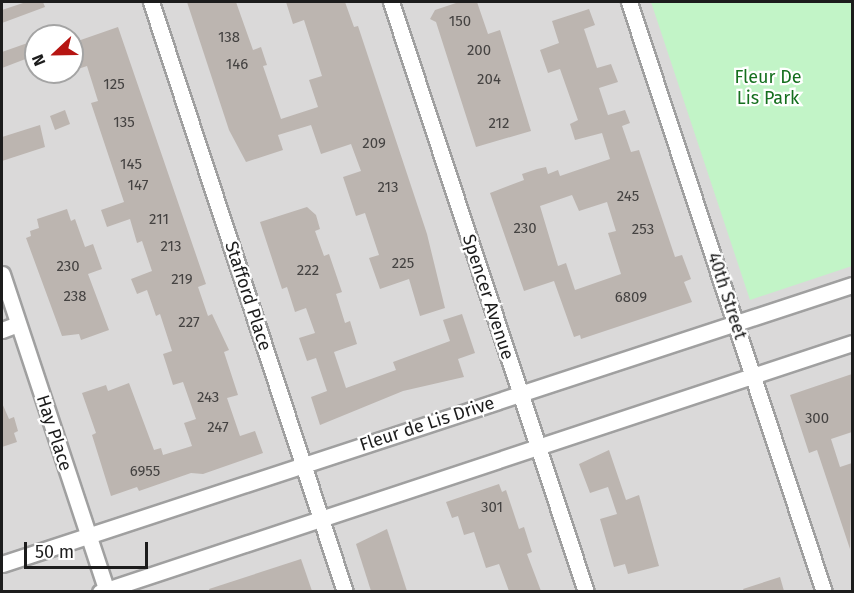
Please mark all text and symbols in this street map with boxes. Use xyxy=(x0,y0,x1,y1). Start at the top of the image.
house number: 150 xyxy=(449,13,471,31)
north arrow xyxy=(24,24,84,84)
house number: 138 xyxy=(218,29,240,47)
house number: 200 xyxy=(467,42,491,60)
text: N xyxy=(28,52,49,69)
house number: 146 xyxy=(226,56,248,74)
park label: Fleur De Lis Park xyxy=(734,67,802,110)
house number: 204 xyxy=(477,71,501,89)
house number: 125 xyxy=(103,76,125,94)
house number: 135 xyxy=(113,114,135,132)
house number: 212 xyxy=(489,115,509,133)
house number: 209 xyxy=(362,135,386,153)
house number: 145 xyxy=(120,156,142,174)
house number: 147 xyxy=(128,177,148,195)
house number: 213 xyxy=(377,179,399,197)
house number: 245 xyxy=(617,188,639,206)
house number: 211 xyxy=(149,211,169,229)
house number: 230 xyxy=(513,220,537,238)
house number: 253 xyxy=(632,221,654,239)
street label: Spencer Avenue xyxy=(458,232,518,362)
house number: 213 xyxy=(160,238,182,256)
street label: Stafford Place xyxy=(220,239,276,353)
street label: 40th Street xyxy=(703,250,751,342)
house number: 225 xyxy=(392,255,414,273)
house number: 230 xyxy=(56,258,80,276)
house number: 222 xyxy=(297,262,319,280)
house number: 219 xyxy=(171,271,193,289)
house number: 238 xyxy=(63,288,87,306)
house number: 6809 xyxy=(615,289,647,307)
house number: 227 xyxy=(178,314,200,332)
house number: 243 xyxy=(197,389,219,407)
street label: Hay Place xyxy=(32,392,76,474)
street label: Fleur de Lis Drive xyxy=(357,392,497,456)
house number: 300 xyxy=(805,410,829,428)
house number: 247 xyxy=(207,419,229,437)
house number: 6955 xyxy=(130,463,160,481)
house number: 301 xyxy=(481,499,503,517)
scale bar xyxy=(27,530,152,568)
text: 50 m xyxy=(35,541,74,563)

